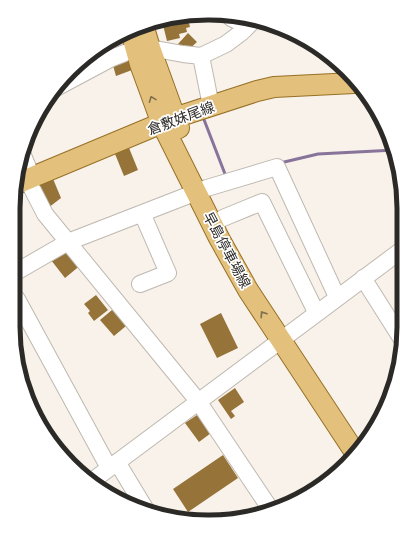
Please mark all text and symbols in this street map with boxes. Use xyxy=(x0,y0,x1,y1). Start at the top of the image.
one-way arrow xyxy=(149,95,157,102)
street label: 倉敷妹尾線 xyxy=(145,99,217,137)
street label: 早島停車場線 xyxy=(200,209,254,291)
one-way arrow xyxy=(261,311,268,318)

